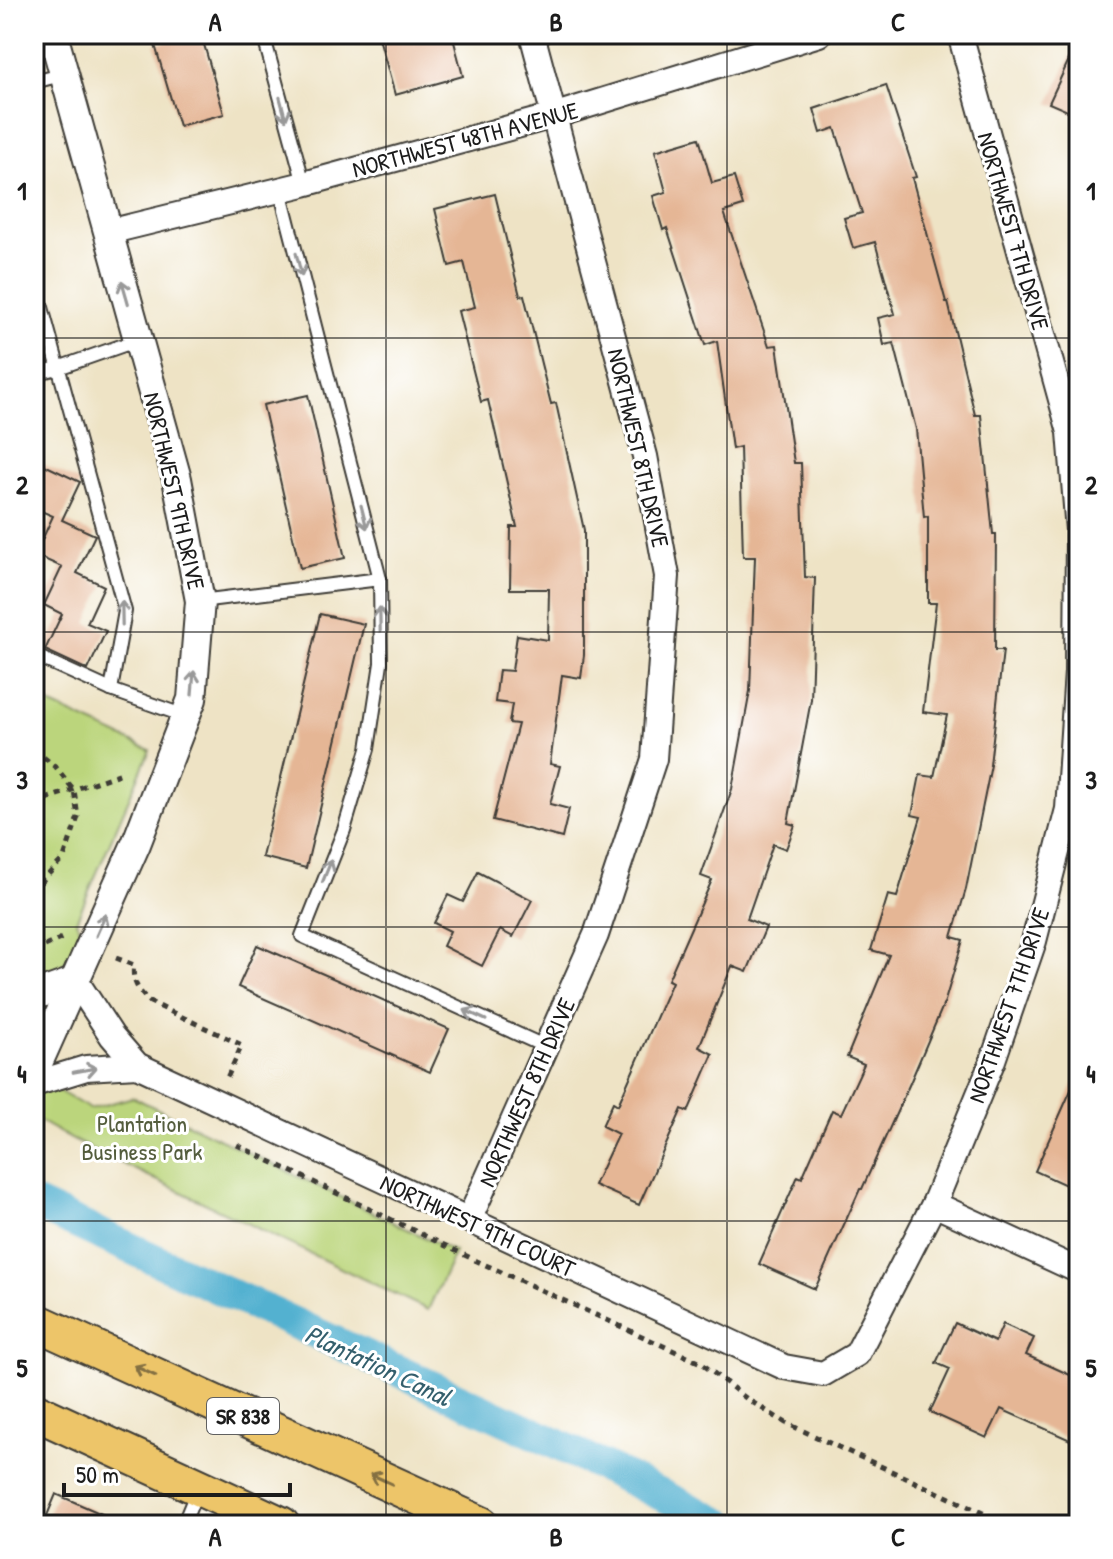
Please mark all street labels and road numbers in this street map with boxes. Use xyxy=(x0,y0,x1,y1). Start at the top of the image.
street label: NORTHWEST 48TH AVENUE xyxy=(349,93,582,185)
street label: NORTHWEST 7TH DRIVE xyxy=(970,128,1058,334)
street label: NORTHWEST 8TH DRIVE xyxy=(601,345,678,551)
street label: NORTHWEST 9TH DRIVE xyxy=(137,389,213,593)
street label: NORTHWEST 7TH DRIVE xyxy=(960,903,1057,1107)
street label: NORTHWEST 8TH DRIVE xyxy=(470,992,582,1191)
street label: NORTHWEST 9TH COURT xyxy=(376,1166,581,1284)
road number: SR 838 xyxy=(207,1398,279,1434)

